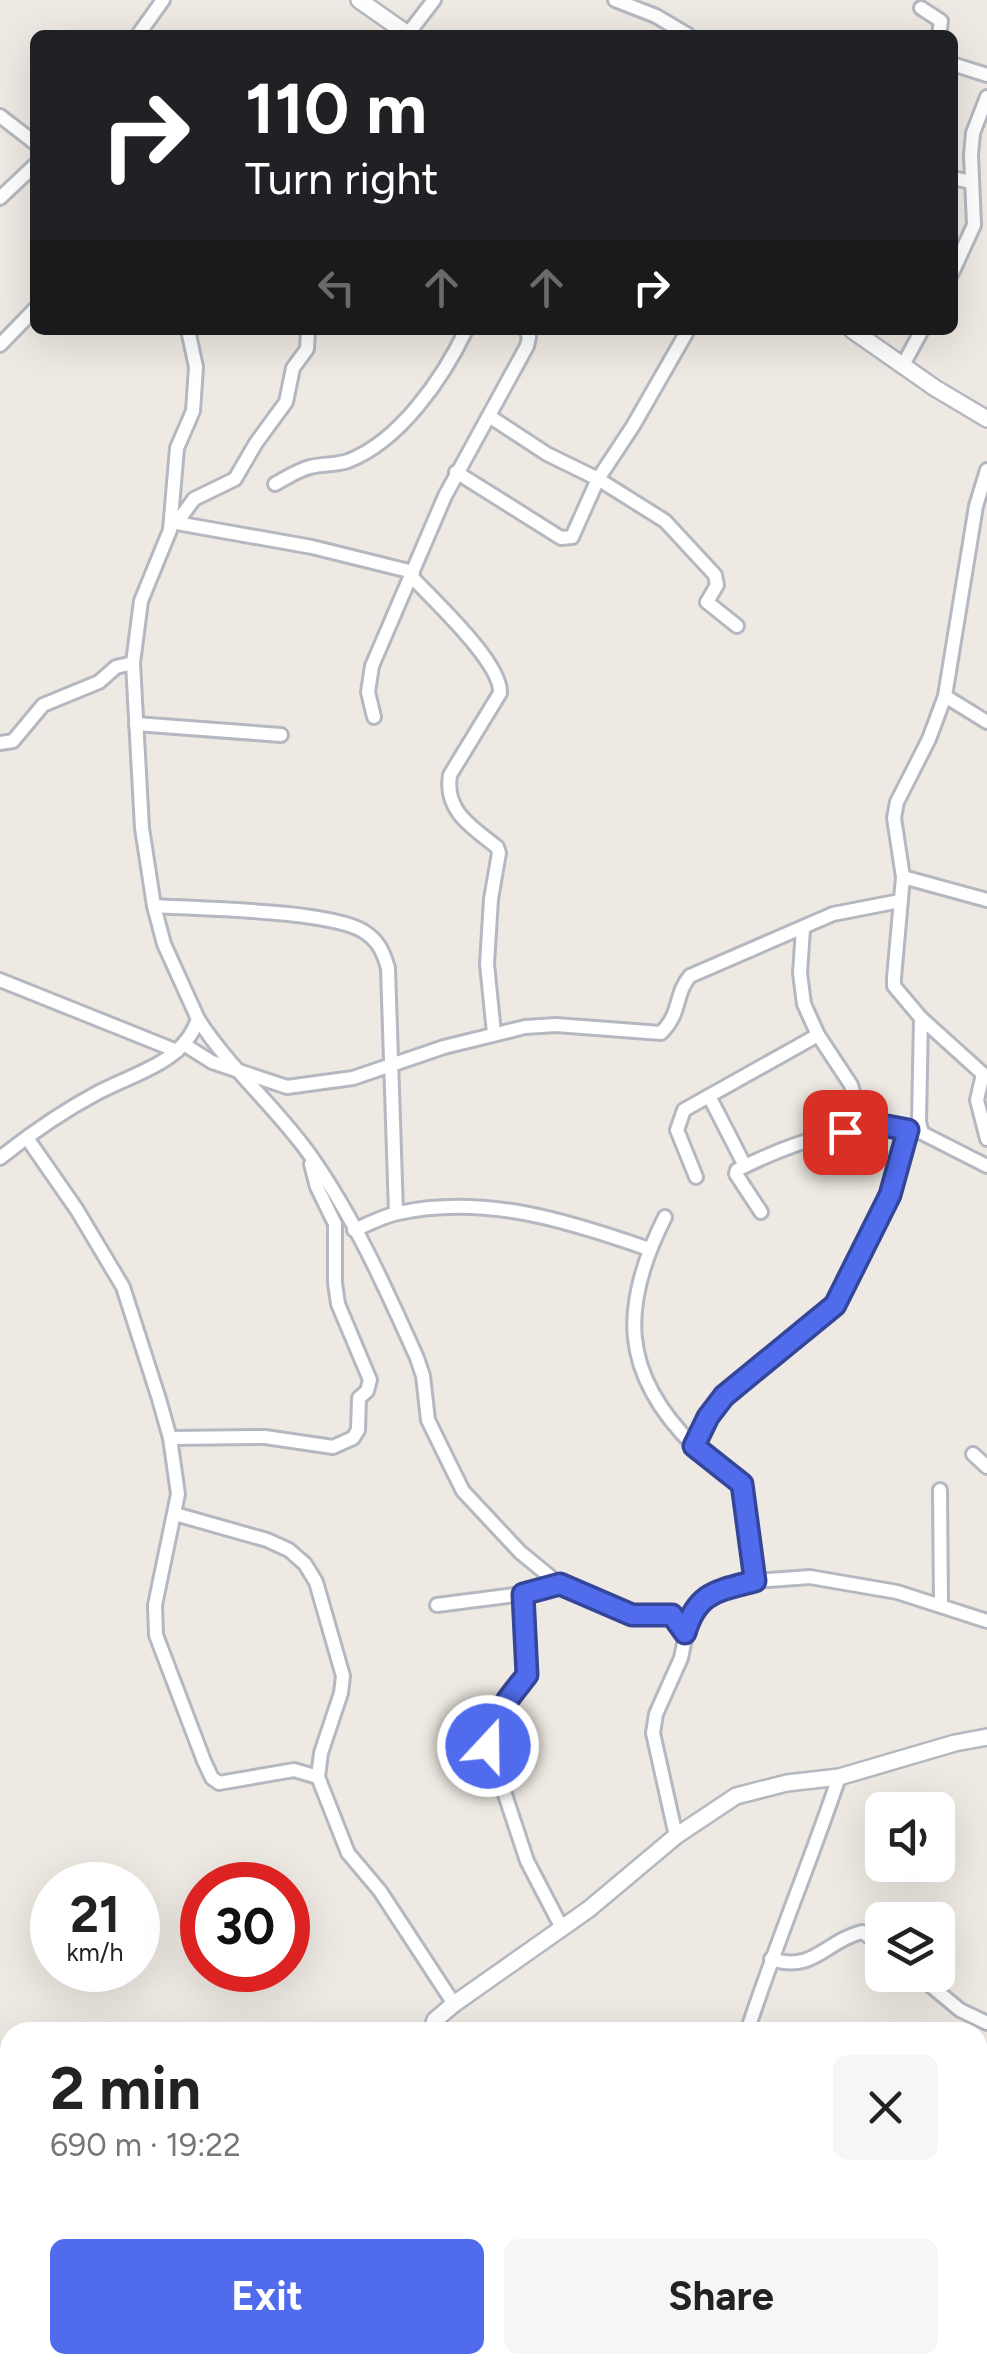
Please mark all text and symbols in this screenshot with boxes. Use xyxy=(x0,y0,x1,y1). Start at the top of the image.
text: 110 m xyxy=(245,66,427,151)
icon: right xyxy=(80,70,210,200)
text: Turn right xyxy=(245,151,438,205)
icon: left xyxy=(309,260,364,315)
icon: ahead xyxy=(414,260,469,315)
icon: ahead xyxy=(519,260,574,315)
icon: right xyxy=(624,260,679,315)
pin xyxy=(803,1090,888,1175)
icon: arrive xyxy=(818,1105,873,1160)
position arrow xyxy=(436,1694,540,1798)
map controls xyxy=(865,1792,955,1992)
button: sound xyxy=(865,1792,955,1882)
speed limit sign: 30 xyxy=(180,1862,310,1992)
text: 21 xyxy=(70,1884,120,1945)
button: layers xyxy=(865,1902,955,1992)
text: km/h xyxy=(66,1937,124,1967)
text: 2 min xyxy=(50,2052,201,2124)
button: close xyxy=(833,2055,938,2160)
text: 690 m · 19:22 xyxy=(50,2126,241,2164)
button: Exit xyxy=(50,2239,484,2354)
button: Share xyxy=(504,2239,938,2354)

